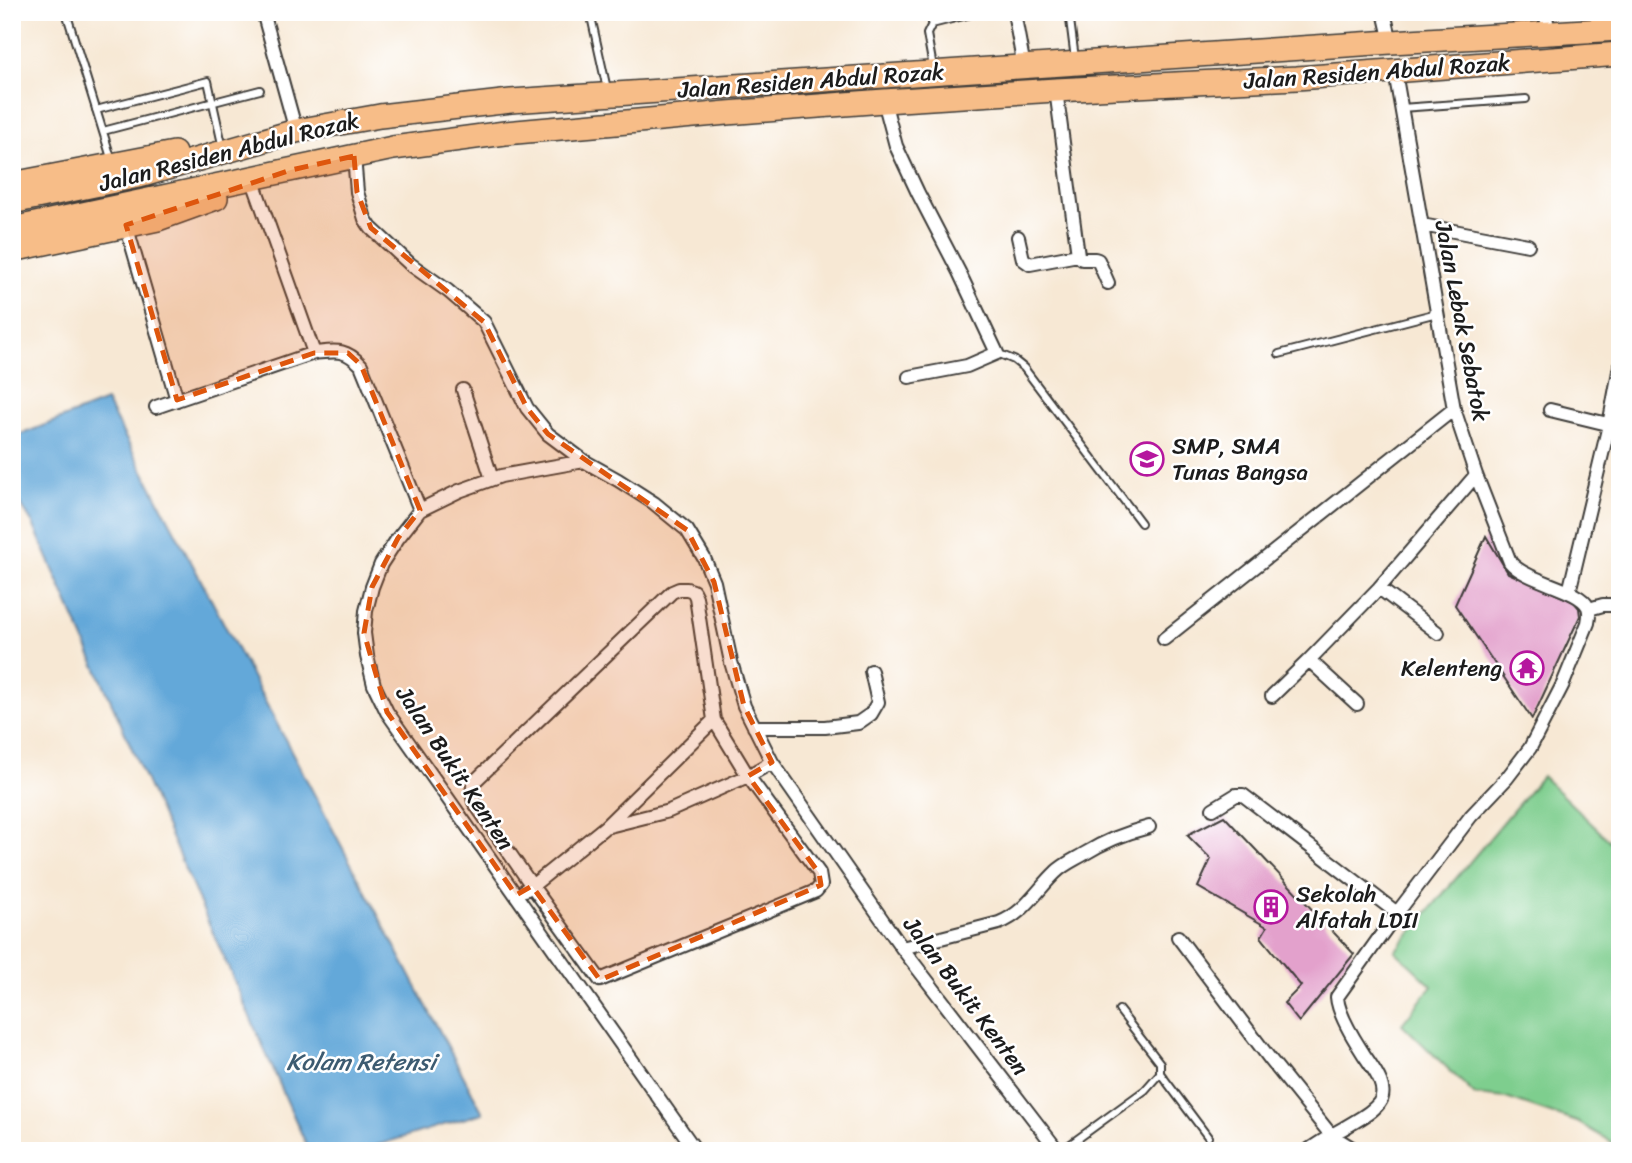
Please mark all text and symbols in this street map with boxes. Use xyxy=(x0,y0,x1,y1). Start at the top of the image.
street label: Jalan Residen Abdul Rozak xyxy=(1242,42,1512,102)
street label: Jalan Residen Abdul Rozak xyxy=(676,51,946,111)
street label: Jalan Residen Abdul Rozak xyxy=(94,100,364,204)
street label: Jalan Lebak Sebatok xyxy=(1422,216,1502,426)
place label: SMP, SMA Tunas Bangsa xyxy=(1172,426,1308,493)
school or university icon: SMP, SMA Tunas Bangsa xyxy=(1128,440,1166,478)
place label: Kelenteng xyxy=(1401,648,1502,689)
temple icon: Kelenteng xyxy=(1508,649,1546,687)
street label: Jalan Bukit Kenten xyxy=(384,676,525,859)
place label: Sekolah Alfatah LDII xyxy=(1295,874,1419,941)
building icon: Sekolah Alfatah LDII xyxy=(1252,888,1290,926)
street label: Jalan Bukit Kenten xyxy=(891,906,1040,1085)
water label: Kolam Retensi xyxy=(286,1041,440,1083)

